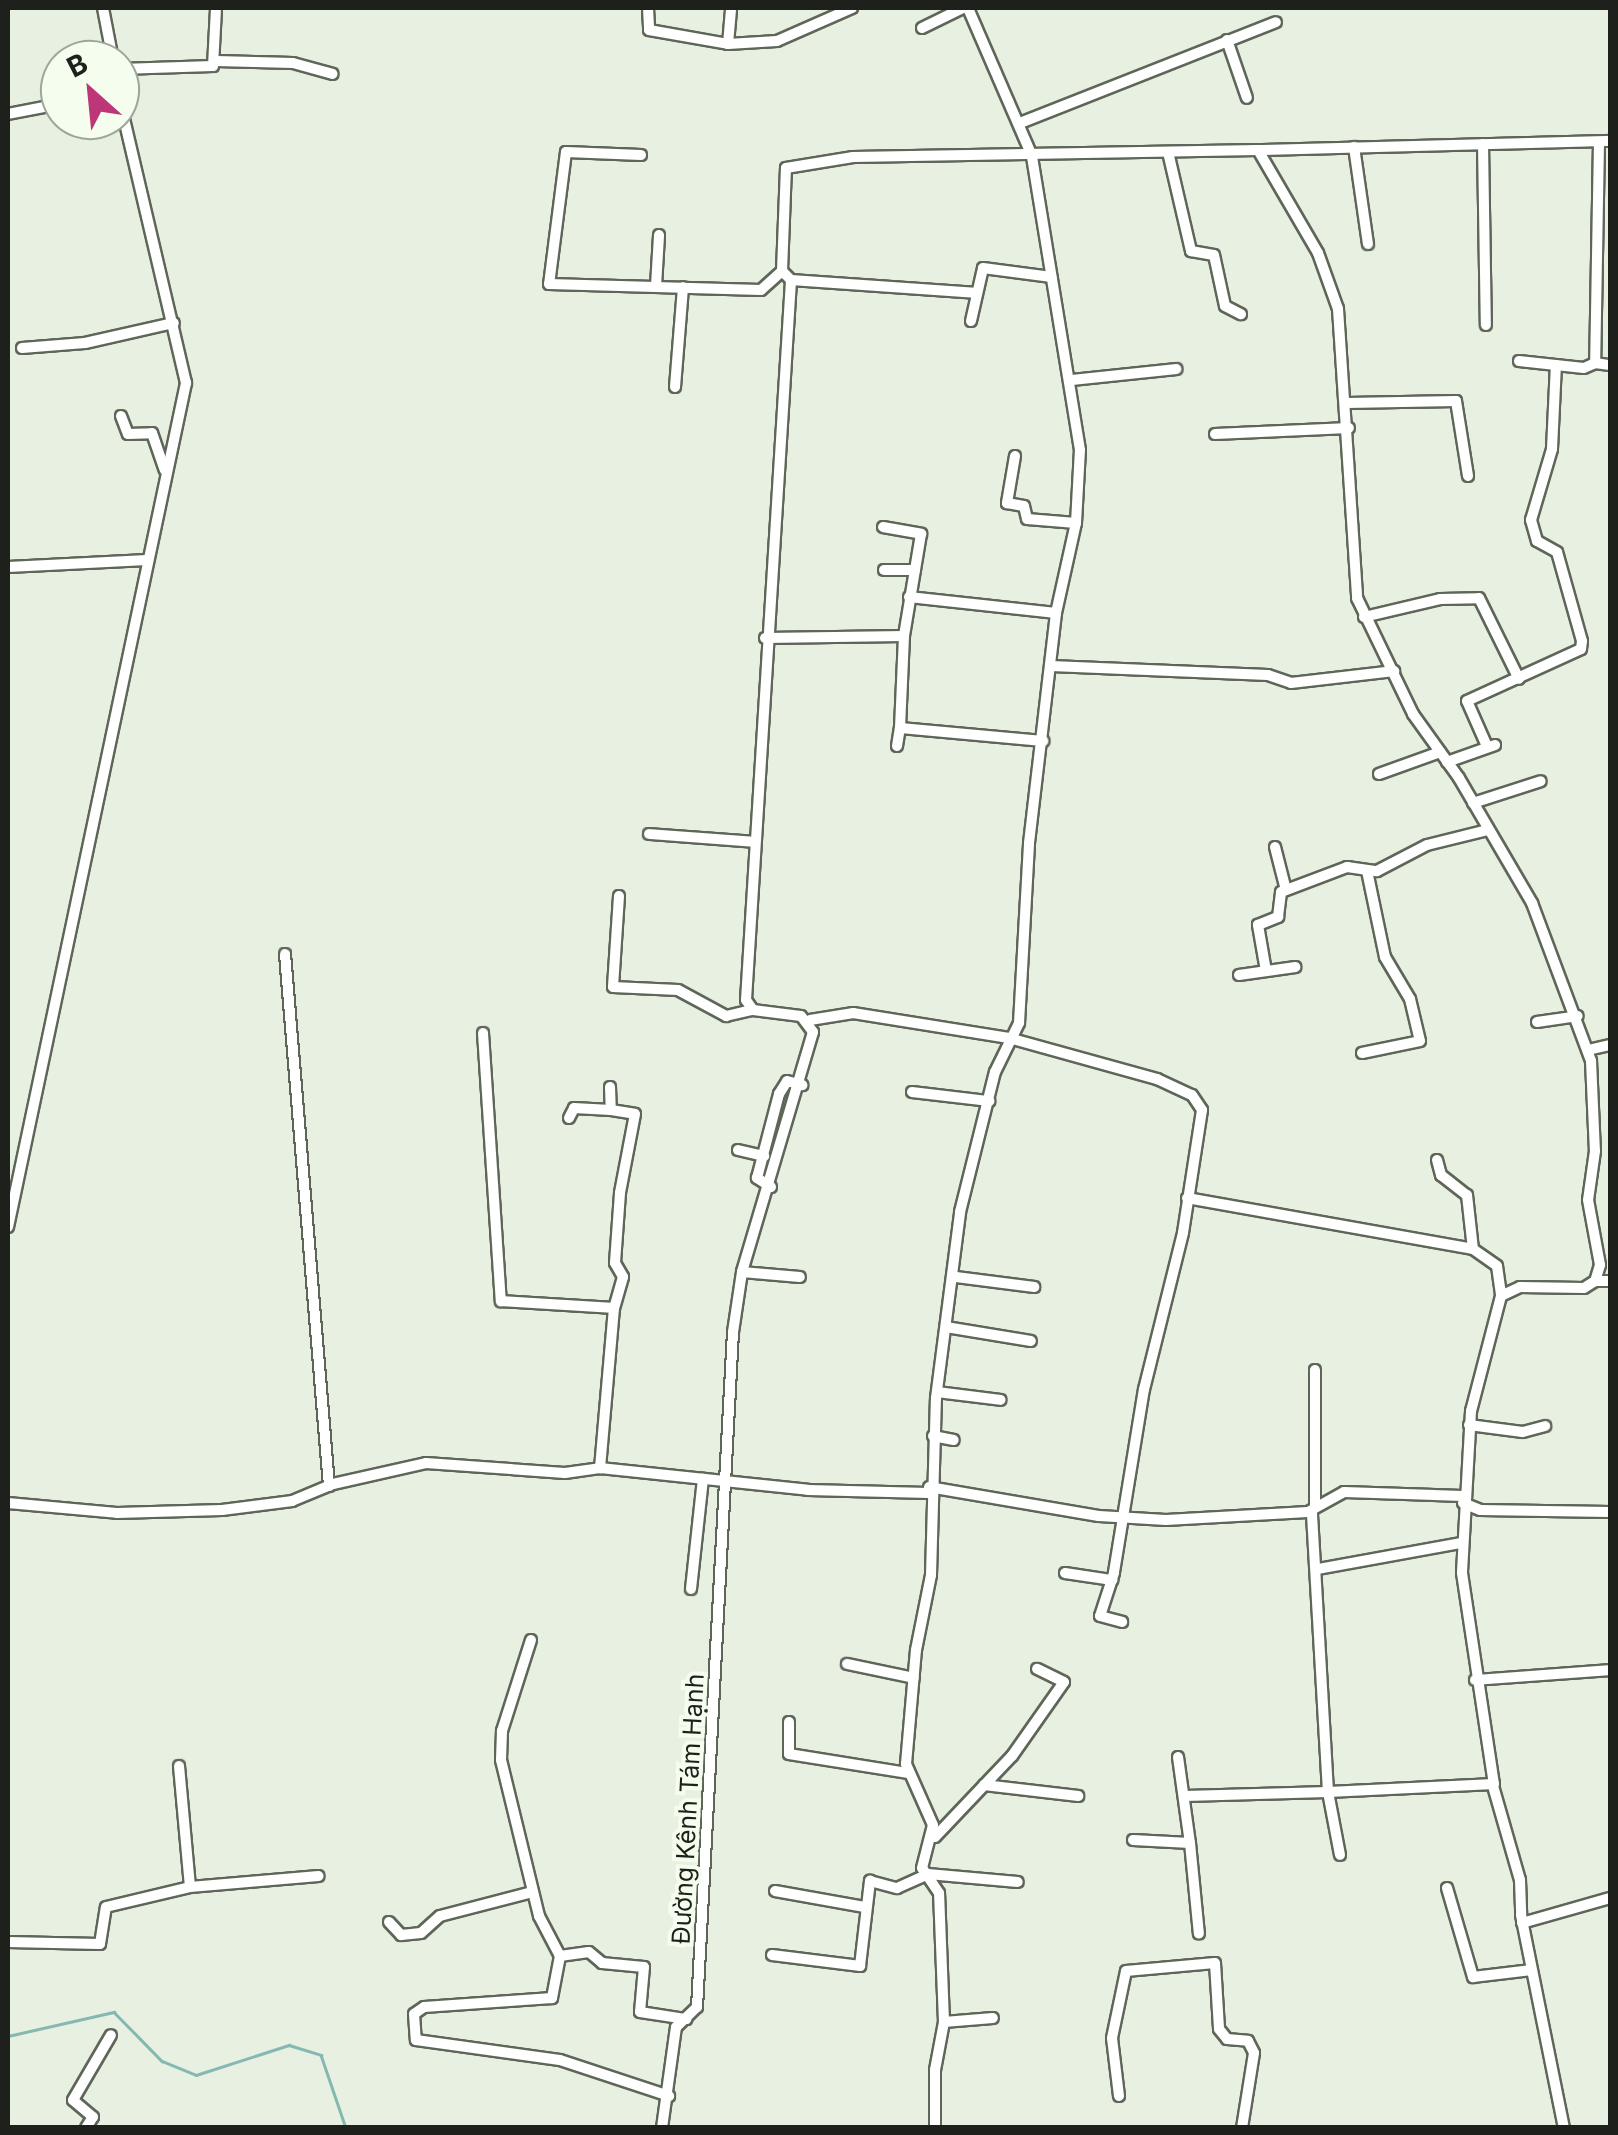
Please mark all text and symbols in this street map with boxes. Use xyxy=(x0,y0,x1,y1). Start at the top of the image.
north arrow xyxy=(40,40,140,140)
text: B xyxy=(61,46,93,84)
street label: Đường Kênh Tám Hạnh xyxy=(666,1673,710,1945)

